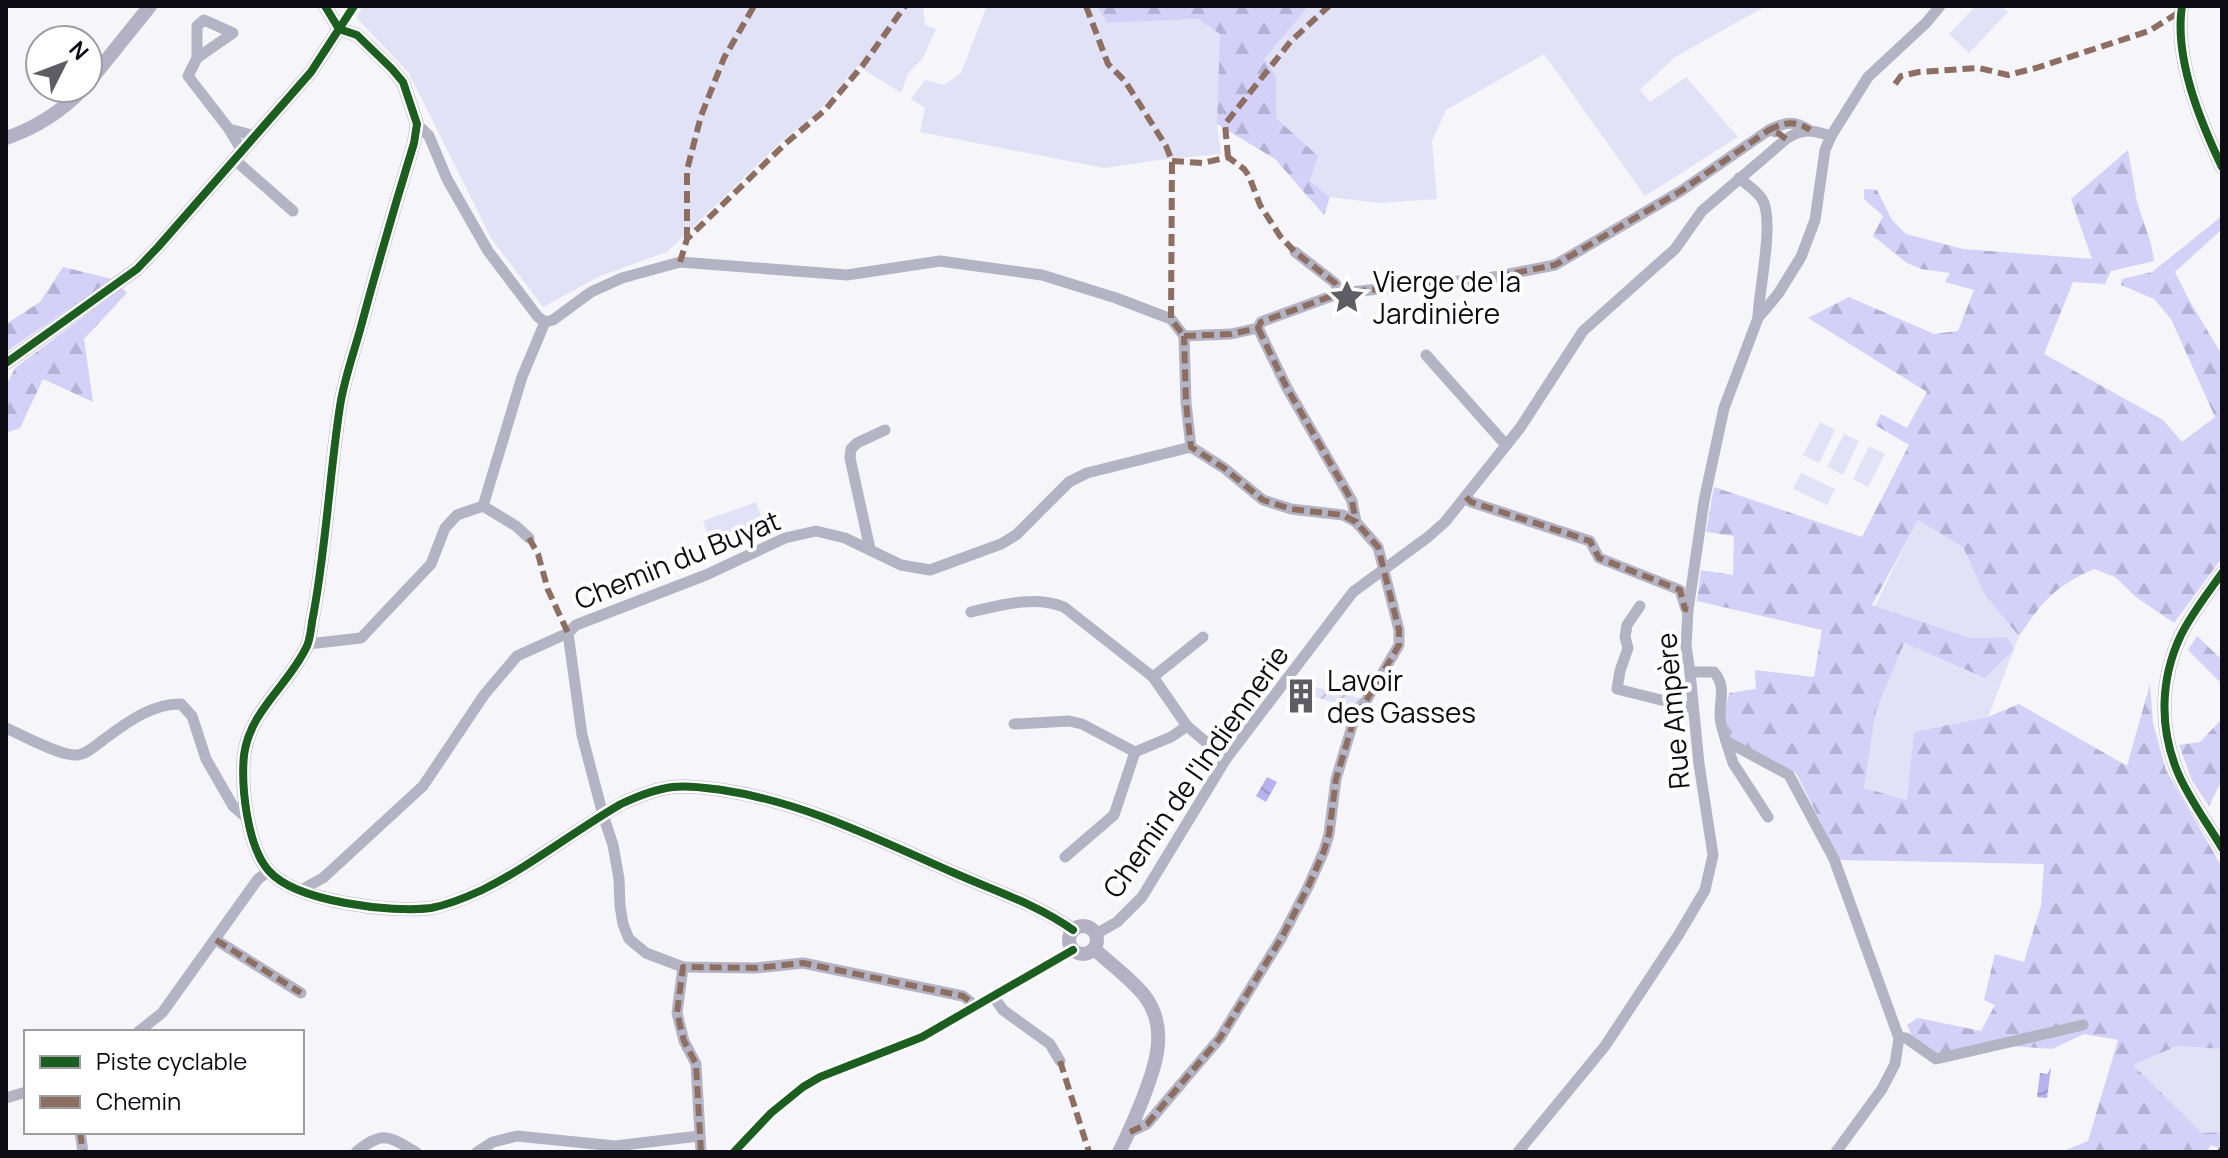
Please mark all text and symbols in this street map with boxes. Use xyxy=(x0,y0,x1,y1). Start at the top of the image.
north arrow xyxy=(24,24,104,104)
text: N xyxy=(62,35,95,67)
place label: Vierge de la Jardinière xyxy=(1373,262,1521,332)
place icon: Vierge de la Jardinière xyxy=(1328,278,1366,316)
street label: Chemin du Buyat xyxy=(568,500,786,618)
street label: Rue Ampère xyxy=(1646,631,1698,791)
street label: Chemin de l'Indiennerie xyxy=(1093,637,1297,905)
place label: Lavoir des Gasses xyxy=(1327,661,1476,731)
building icon: Lavoir des Gasses xyxy=(1282,677,1320,715)
legend xyxy=(24,1030,304,1134)
text: Piste cyclable xyxy=(96,1044,247,1077)
text: Chemin xyxy=(96,1084,181,1117)

